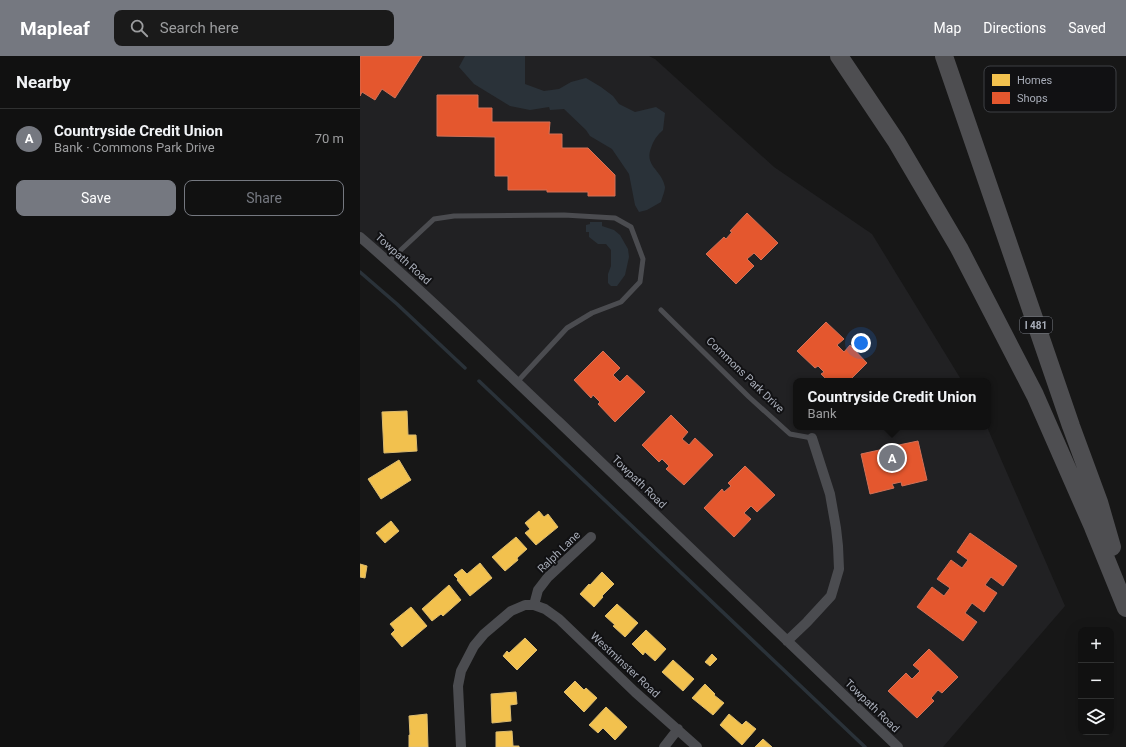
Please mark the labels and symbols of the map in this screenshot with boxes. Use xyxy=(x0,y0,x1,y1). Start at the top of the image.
legend xyxy=(984,66,1116,112)
text: Homes xyxy=(1017,74,1053,87)
text: Shops xyxy=(1017,92,1048,105)
street label: Towpath Road xyxy=(373,231,433,287)
road number: I 481 xyxy=(1020,317,1052,333)
your location xyxy=(851,333,871,353)
street label: Commons Park Drive xyxy=(703,335,787,416)
pin: A xyxy=(879,443,905,473)
street label: Towpath Road xyxy=(609,453,669,511)
street label: Ralph Lane xyxy=(535,528,583,576)
street label: Westminster Road xyxy=(588,630,662,700)
street label: Towpath Road xyxy=(842,677,902,735)

